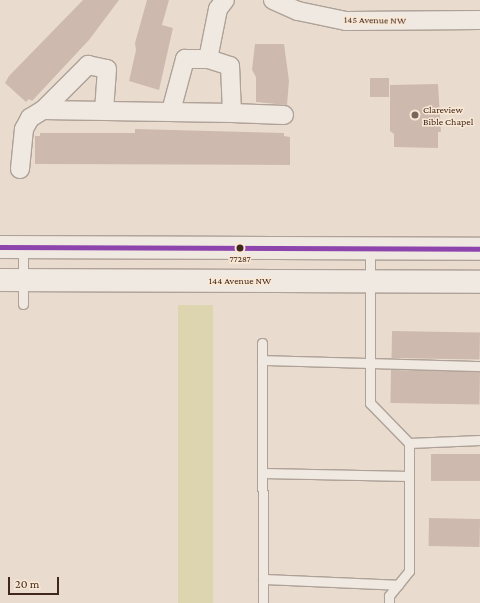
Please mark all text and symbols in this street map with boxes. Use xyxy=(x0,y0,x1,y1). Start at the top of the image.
street label: 145 Avenue NW xyxy=(344,13,406,27)
place label: Clareview Bible Chapel xyxy=(423,103,473,126)
marker: Clareview Bible Chapel xyxy=(410,110,420,120)
marker: 77287 xyxy=(235,243,245,253)
place label: 77287 xyxy=(229,254,251,264)
street label: 144 Avenue NW xyxy=(209,275,271,287)
scale bar xyxy=(10,569,61,595)
text: 20 m xyxy=(15,577,39,591)

